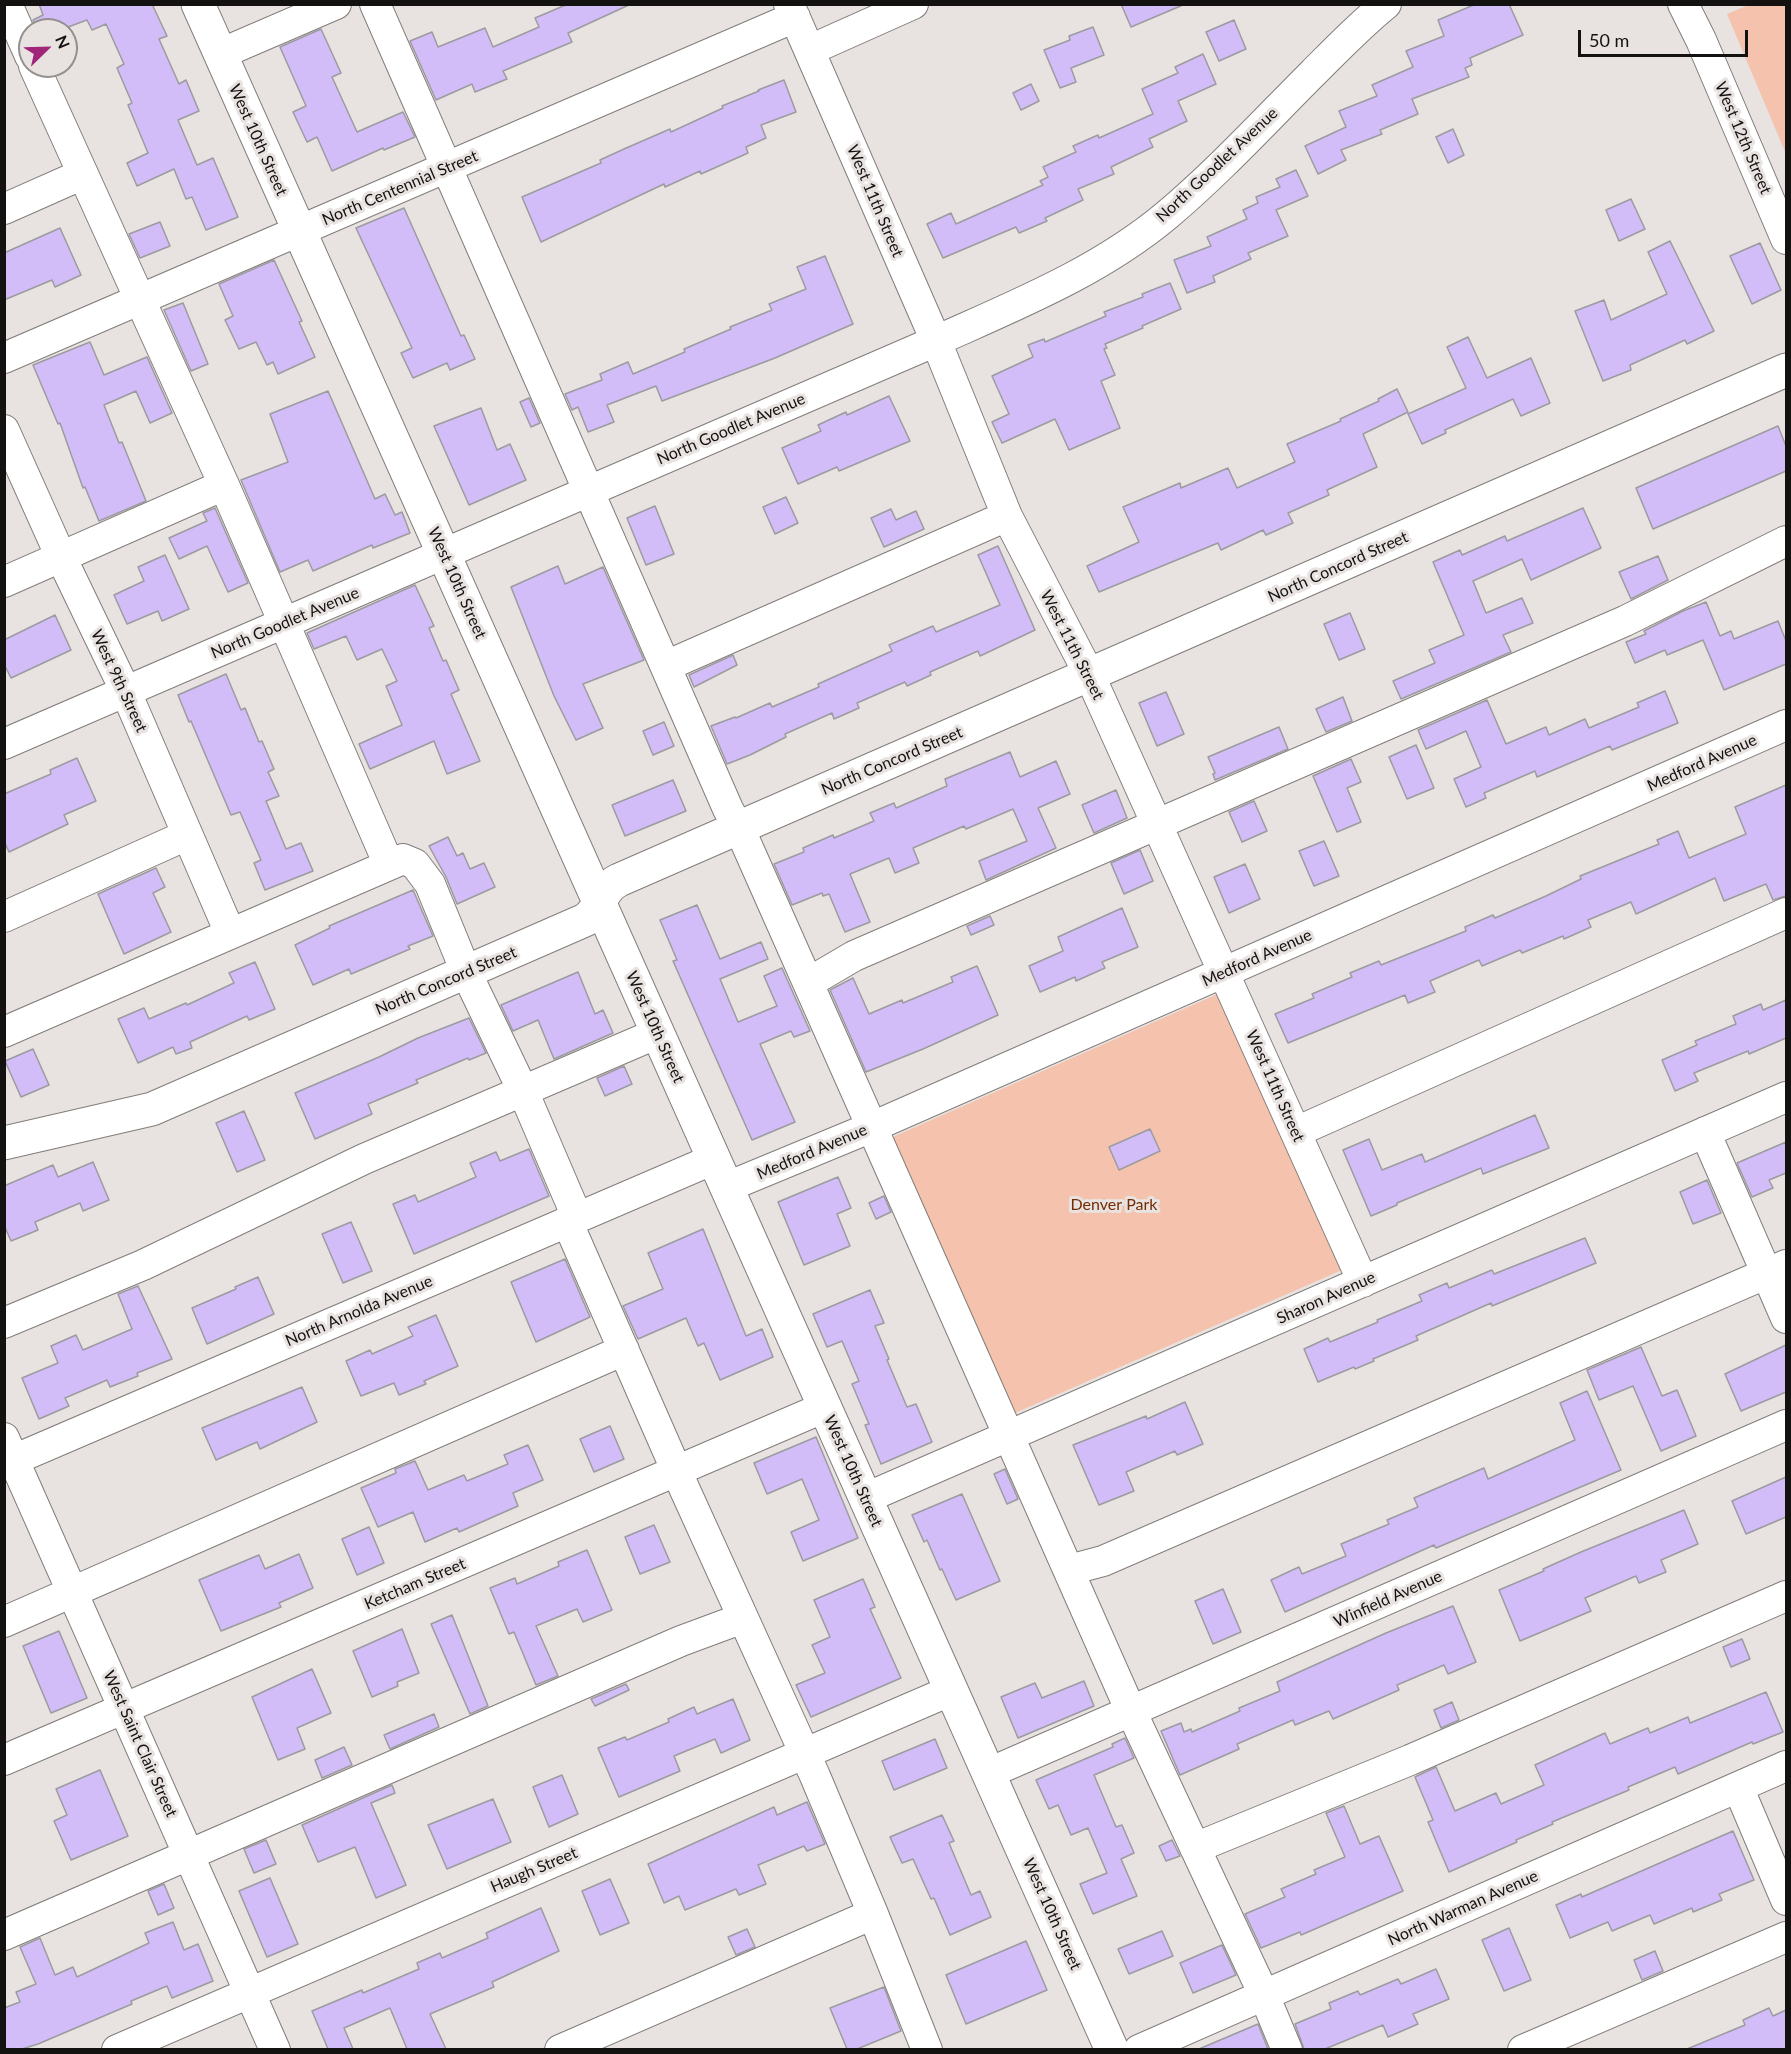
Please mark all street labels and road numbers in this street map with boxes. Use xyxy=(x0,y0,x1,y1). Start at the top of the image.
street label: West 12th Street xyxy=(1711,79,1775,197)
street label: West 10th Street xyxy=(225,81,291,199)
street label: North Goodlet Avenue xyxy=(1152,104,1282,226)
street label: West 11th Street xyxy=(843,142,907,260)
street label: North Centennial Street xyxy=(319,146,481,230)
street label: North Goodlet Avenue xyxy=(654,389,808,469)
street label: West 10th Street xyxy=(424,524,490,642)
street label: North Concord Street xyxy=(1265,527,1411,607)
street label: North Goodlet Avenue xyxy=(208,583,362,663)
street label: West 11th Street xyxy=(1036,587,1108,703)
street label: West 9th Street xyxy=(87,627,151,735)
street label: North Concord Street xyxy=(819,723,965,799)
street label: Medford Avenue xyxy=(1644,730,1760,796)
street label: Medford Avenue xyxy=(1199,925,1315,991)
street label: North Concord Street xyxy=(373,943,519,1019)
street label: West 10th Street xyxy=(622,968,688,1086)
street label: West 11th Street xyxy=(1242,1027,1308,1145)
street label: Medford Avenue xyxy=(754,1120,870,1184)
street label: Sharon Avenue xyxy=(1274,1268,1378,1328)
street label: North Arnolda Avenue xyxy=(283,1271,435,1351)
street label: West 10th Street xyxy=(820,1412,886,1530)
street label: Ketcham Street xyxy=(362,1554,468,1614)
street label: Winfield Avenue xyxy=(1331,1567,1445,1631)
street label: West Saint Clair Street xyxy=(99,1668,181,1820)
street label: Haugh Street xyxy=(488,1843,580,1897)
street label: West 10th Street xyxy=(1019,1855,1085,1973)
street label: North Warman Avenue xyxy=(1385,1866,1541,1950)

